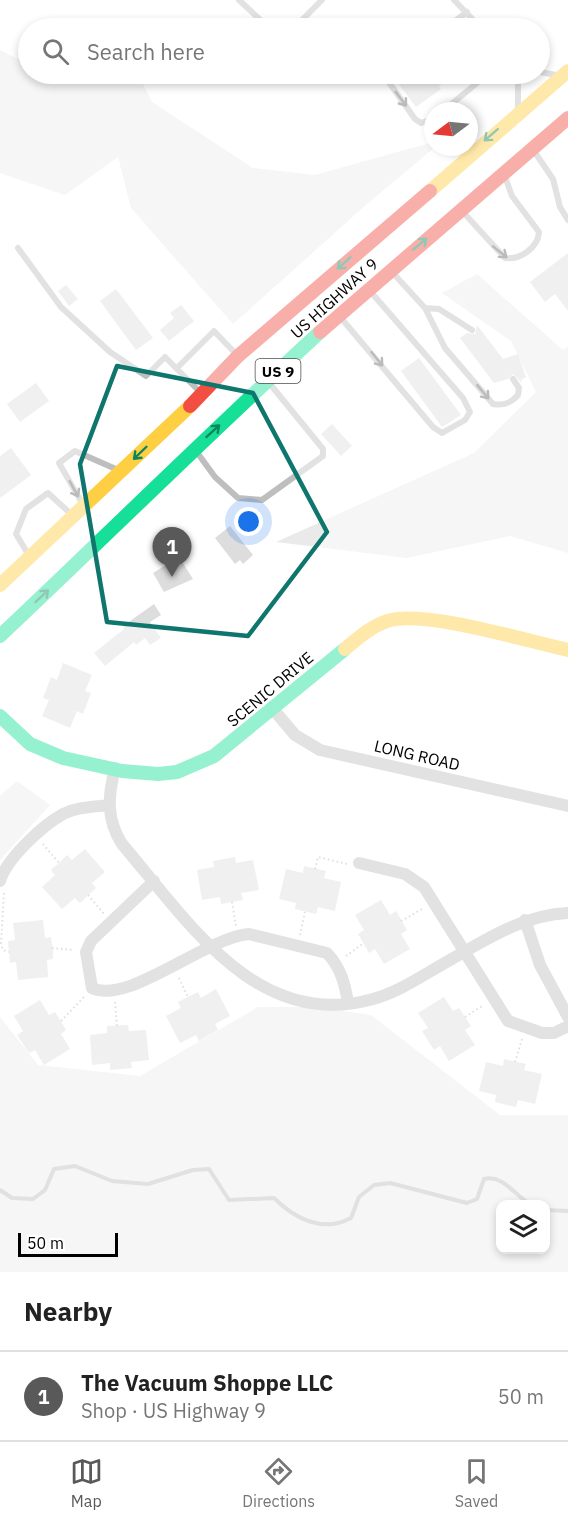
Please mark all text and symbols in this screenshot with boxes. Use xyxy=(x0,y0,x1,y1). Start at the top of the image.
search box xyxy=(18,18,550,84)
icon: search xyxy=(39,35,72,68)
text: Search here xyxy=(87,37,205,66)
one-way arrow xyxy=(395,90,407,106)
north arrow xyxy=(424,102,478,156)
one-way arrow xyxy=(483,129,499,142)
one-way arrow xyxy=(412,237,427,251)
one-way arrow xyxy=(492,245,508,258)
street label: US HIGHWAY 9 xyxy=(286,254,382,342)
one-way arrow xyxy=(337,256,352,270)
one-way arrow xyxy=(371,351,384,367)
road number: US 9 xyxy=(256,359,300,383)
one-way arrow xyxy=(476,384,490,399)
one-way arrow xyxy=(205,424,220,438)
one-way arrow xyxy=(132,446,147,461)
one-way arrow xyxy=(68,480,80,497)
your location xyxy=(234,507,263,536)
pin: 1 xyxy=(152,528,192,577)
one-way arrow xyxy=(35,589,50,603)
street label: SCENIC DRIVE xyxy=(223,647,317,731)
street label: LONG ROAD xyxy=(372,735,462,775)
map controls xyxy=(496,1200,550,1254)
button: layers xyxy=(496,1200,550,1254)
scale bar xyxy=(18,1230,118,1258)
text: 50 m xyxy=(27,1233,64,1253)
text: Nearby xyxy=(24,1294,112,1328)
text: The Vacuum Shoppe LLC xyxy=(81,1368,333,1397)
text: 1 xyxy=(38,1383,50,1410)
text: 50 m xyxy=(498,1383,544,1410)
text: Shop · US Highway 9 xyxy=(81,1397,266,1424)
tab: Map xyxy=(70,1455,103,1511)
tab: Directions xyxy=(242,1455,315,1511)
tab: Saved xyxy=(455,1455,498,1511)

